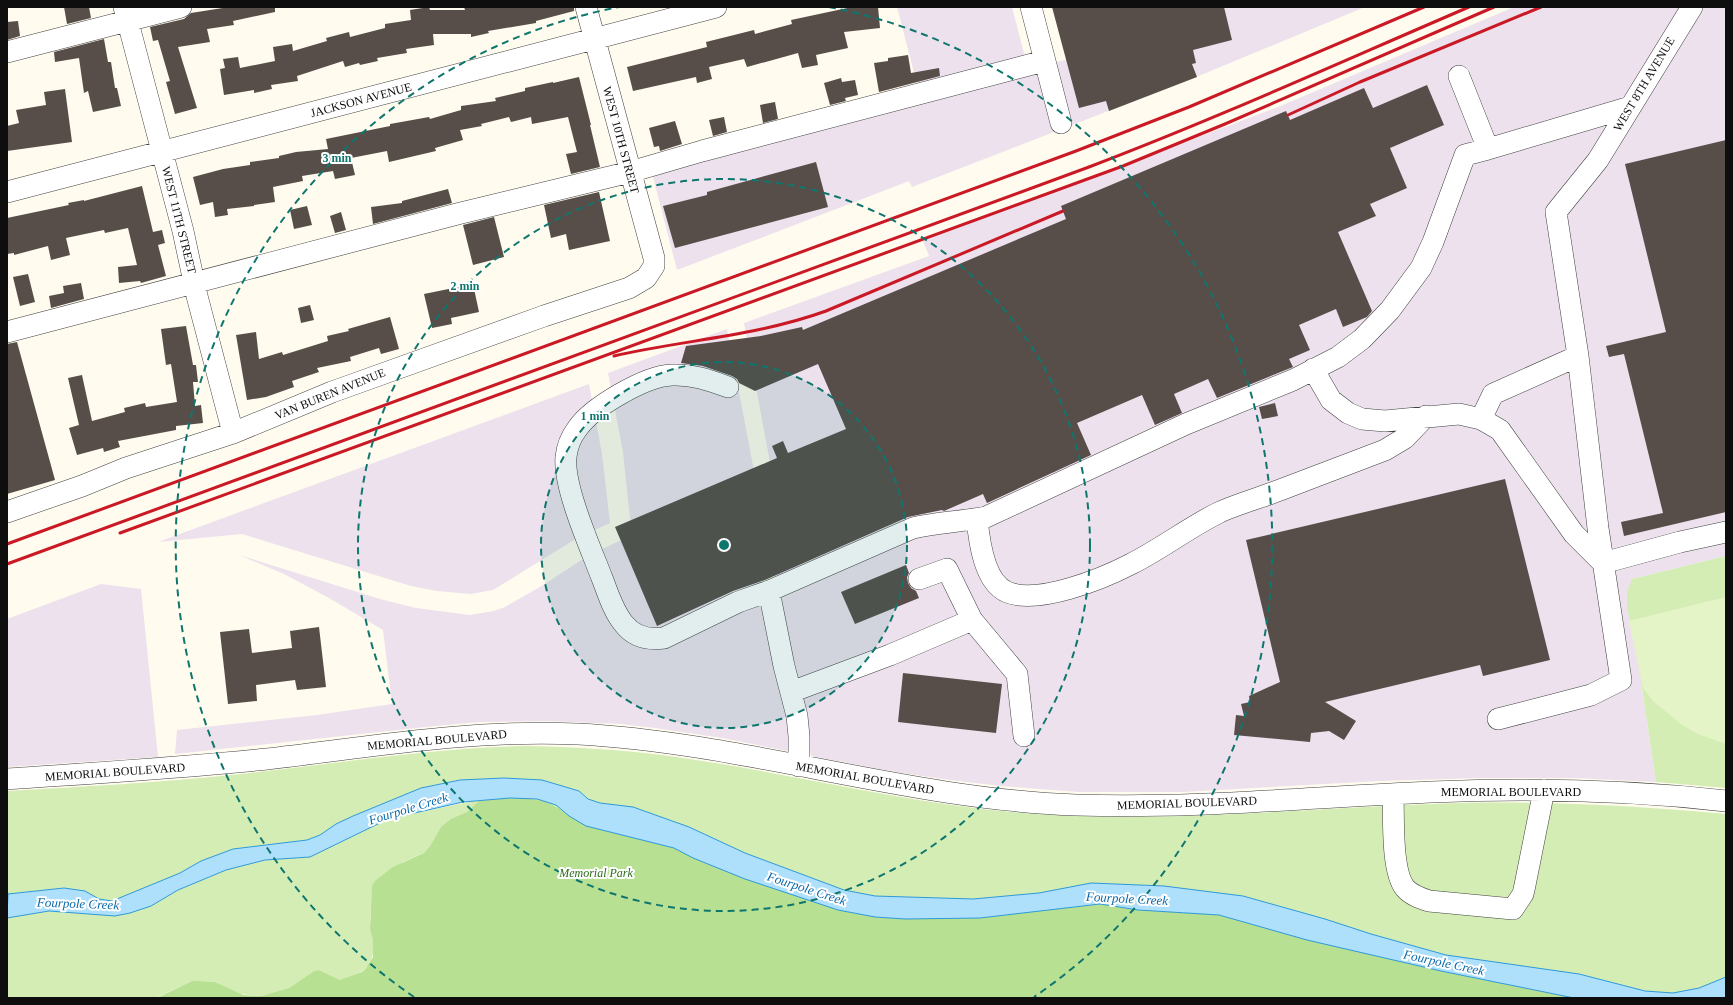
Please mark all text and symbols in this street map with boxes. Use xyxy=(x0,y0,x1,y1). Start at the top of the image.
street label: WEST 8TH AVENUE xyxy=(1610,34,1678,134)
street label: JACKSON AVENUE xyxy=(309,80,413,120)
street label: WEST 10TH STREET xyxy=(600,85,642,196)
text: 3 min xyxy=(322,151,352,165)
street label: WEST 11TH STREET xyxy=(159,165,199,276)
text: 2 min xyxy=(450,279,480,293)
street label: VAN BUREN AVENUE xyxy=(273,365,387,423)
text: 1 min xyxy=(580,409,610,423)
centre of rings xyxy=(717,538,731,552)
street label: MEMORIAL BOULEVARD xyxy=(366,727,508,753)
street label: MEMORIAL BOULEVARD xyxy=(795,759,936,797)
street label: MEMORIAL BOULEVARD xyxy=(45,760,186,784)
street label: MEMORIAL BOULEVARD xyxy=(1441,785,1582,799)
water label: Fourpole Creek xyxy=(366,789,450,828)
street label: MEMORIAL BOULEVARD xyxy=(1117,794,1258,812)
park label: Memorial Park xyxy=(558,866,633,880)
water label: Fourpole Creek xyxy=(764,868,848,908)
water label: Fourpole Creek xyxy=(1085,889,1169,908)
water label: Fourpole Creek xyxy=(36,895,120,912)
water label: Fourpole Creek xyxy=(1401,946,1486,978)

